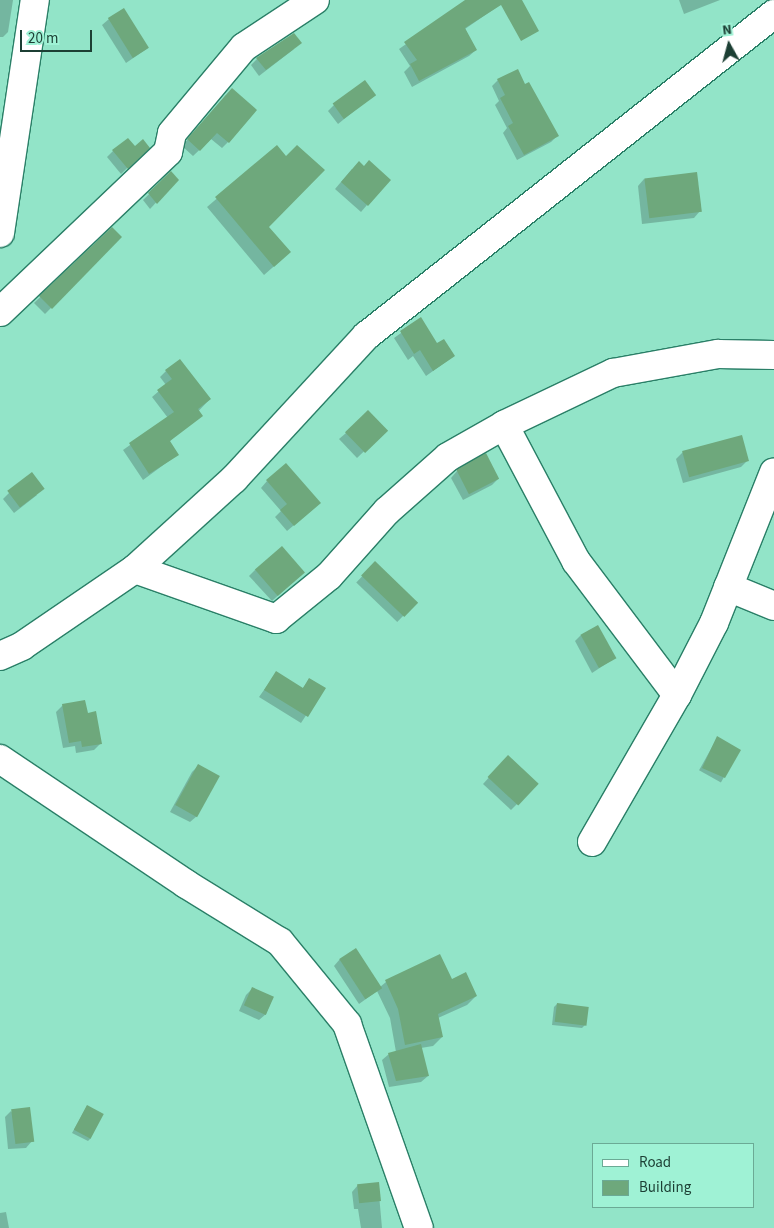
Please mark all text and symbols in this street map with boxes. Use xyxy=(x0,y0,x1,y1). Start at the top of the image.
scale bar xyxy=(22,20,95,52)
north arrow xyxy=(704,20,754,70)
text: N xyxy=(721,20,733,41)
text: 20 m xyxy=(28,28,58,49)
legend xyxy=(592,1143,754,1208)
text: Road xyxy=(639,1152,671,1173)
text: Building xyxy=(639,1177,691,1198)

